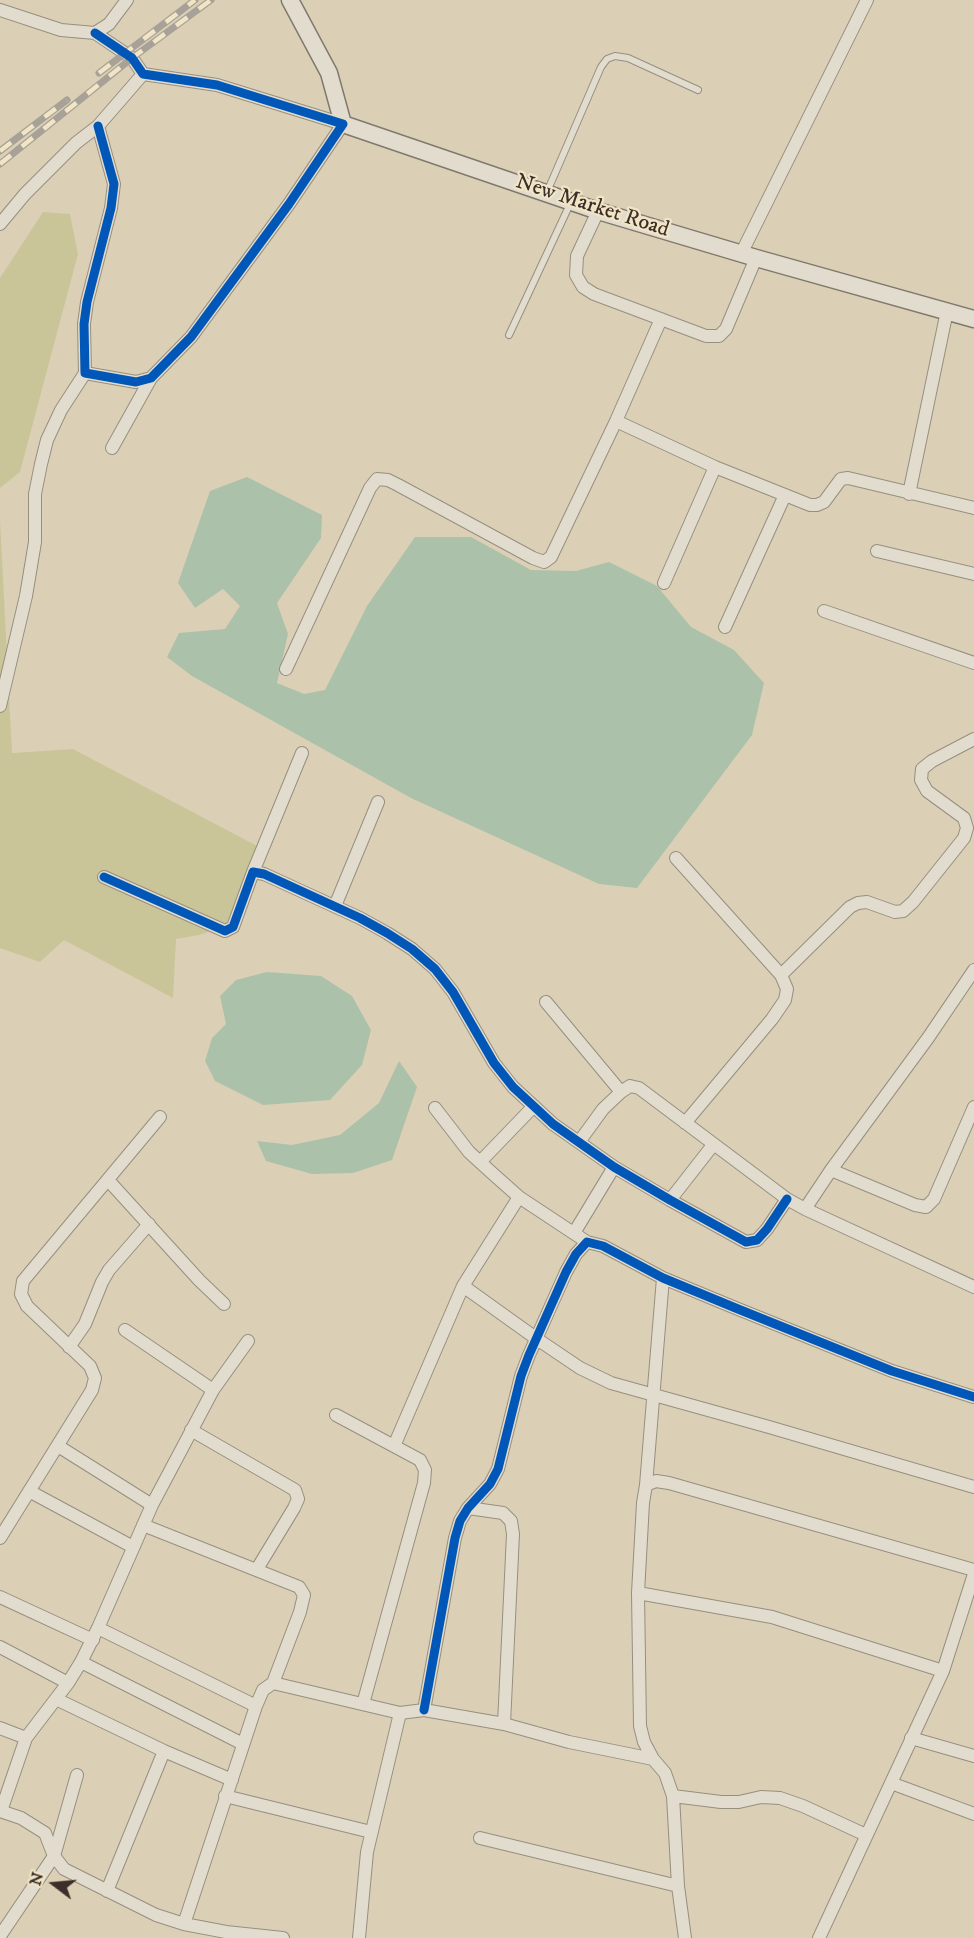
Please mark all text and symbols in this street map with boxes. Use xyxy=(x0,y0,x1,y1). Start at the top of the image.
street label: New Market Road xyxy=(512,170,672,244)
north arrow xyxy=(24,1854,84,1914)
text: N xyxy=(25,1870,48,1888)

